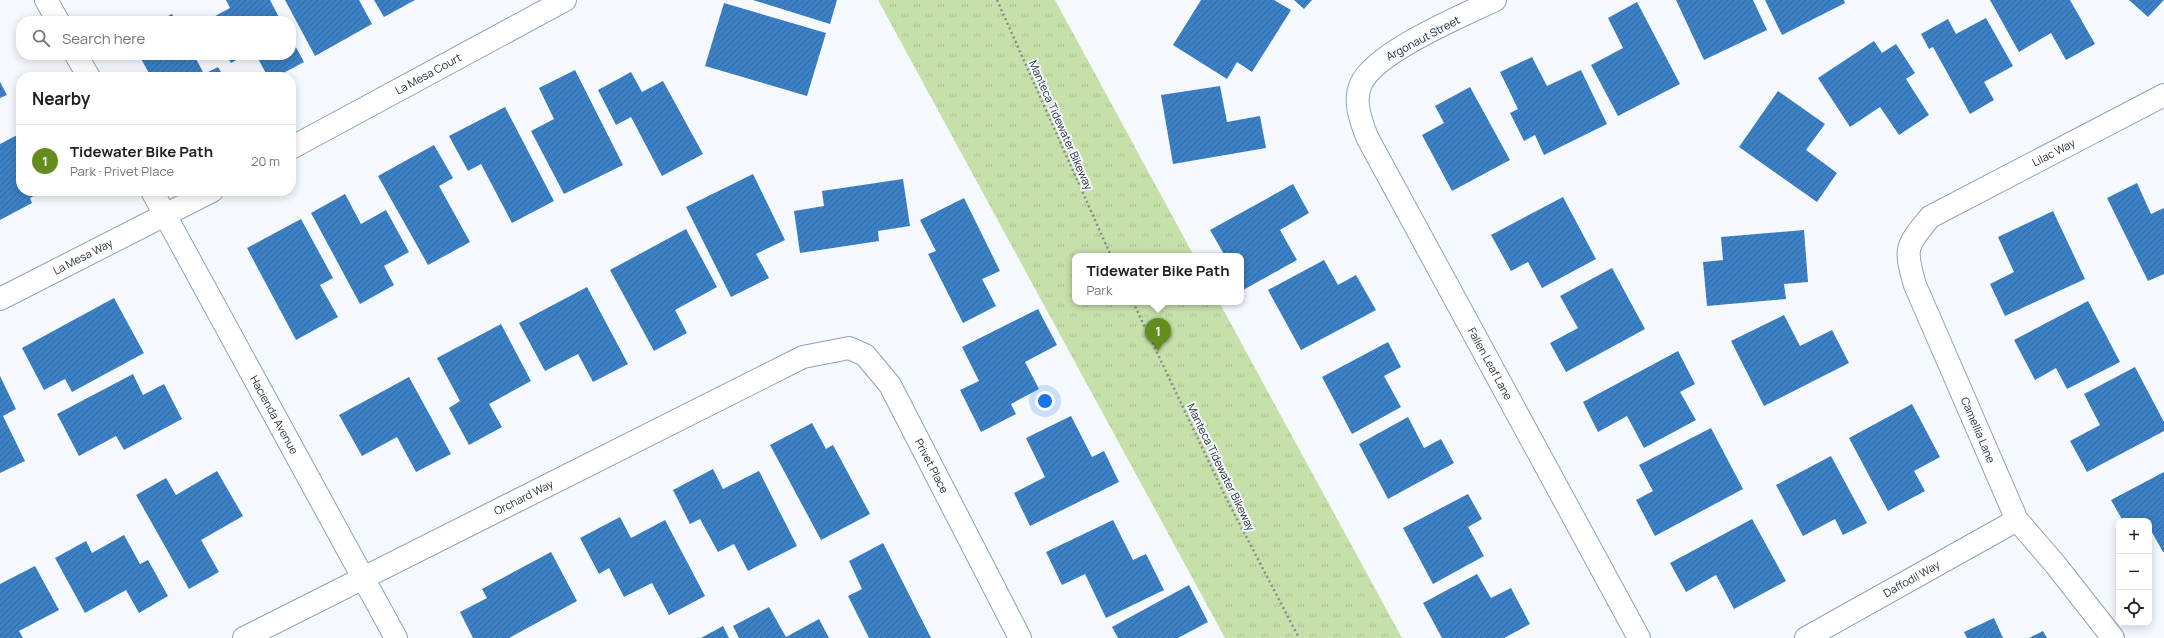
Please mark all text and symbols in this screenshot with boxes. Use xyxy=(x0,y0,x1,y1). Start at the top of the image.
street label: Argonaut Street xyxy=(1383,12,1462,63)
search box xyxy=(16,16,296,60)
icon: search xyxy=(30,27,52,49)
text: Search here xyxy=(62,28,145,49)
street label: La Mesa Court xyxy=(392,49,464,97)
street label: Manteca Tidewater Bikeway xyxy=(1026,58,1097,192)
text: Nearby xyxy=(32,87,90,110)
street label: Lilac Way xyxy=(2029,135,2078,170)
text: Tidewater Bike Path xyxy=(70,141,213,162)
text: 1 xyxy=(42,152,48,170)
text: 20 m xyxy=(251,152,280,170)
text: Park · Privet Place xyxy=(70,162,174,180)
street label: La Mesa Way xyxy=(50,235,115,278)
popup xyxy=(1072,253,1244,305)
text: Tidewater Bike Path xyxy=(1086,260,1230,281)
text: Park xyxy=(1086,281,1112,299)
pin: 1 xyxy=(1145,318,1171,351)
street label: Fallen Leaf Lane xyxy=(1465,325,1517,403)
street label: Hacienda Avenue xyxy=(247,373,302,457)
your location xyxy=(1035,391,1055,411)
street label: Camellia Lane xyxy=(1958,394,1999,466)
street label: Manteca Tidewater Bikeway xyxy=(1184,400,1259,533)
street label: Privet Place xyxy=(912,436,953,496)
street label: Orchard Way xyxy=(491,476,556,518)
map controls xyxy=(2116,518,2152,626)
button: + xyxy=(2116,518,2152,554)
button: − xyxy=(2116,554,2152,590)
street label: Daffodil Way xyxy=(1880,557,1942,600)
button: locate xyxy=(2116,590,2152,626)

